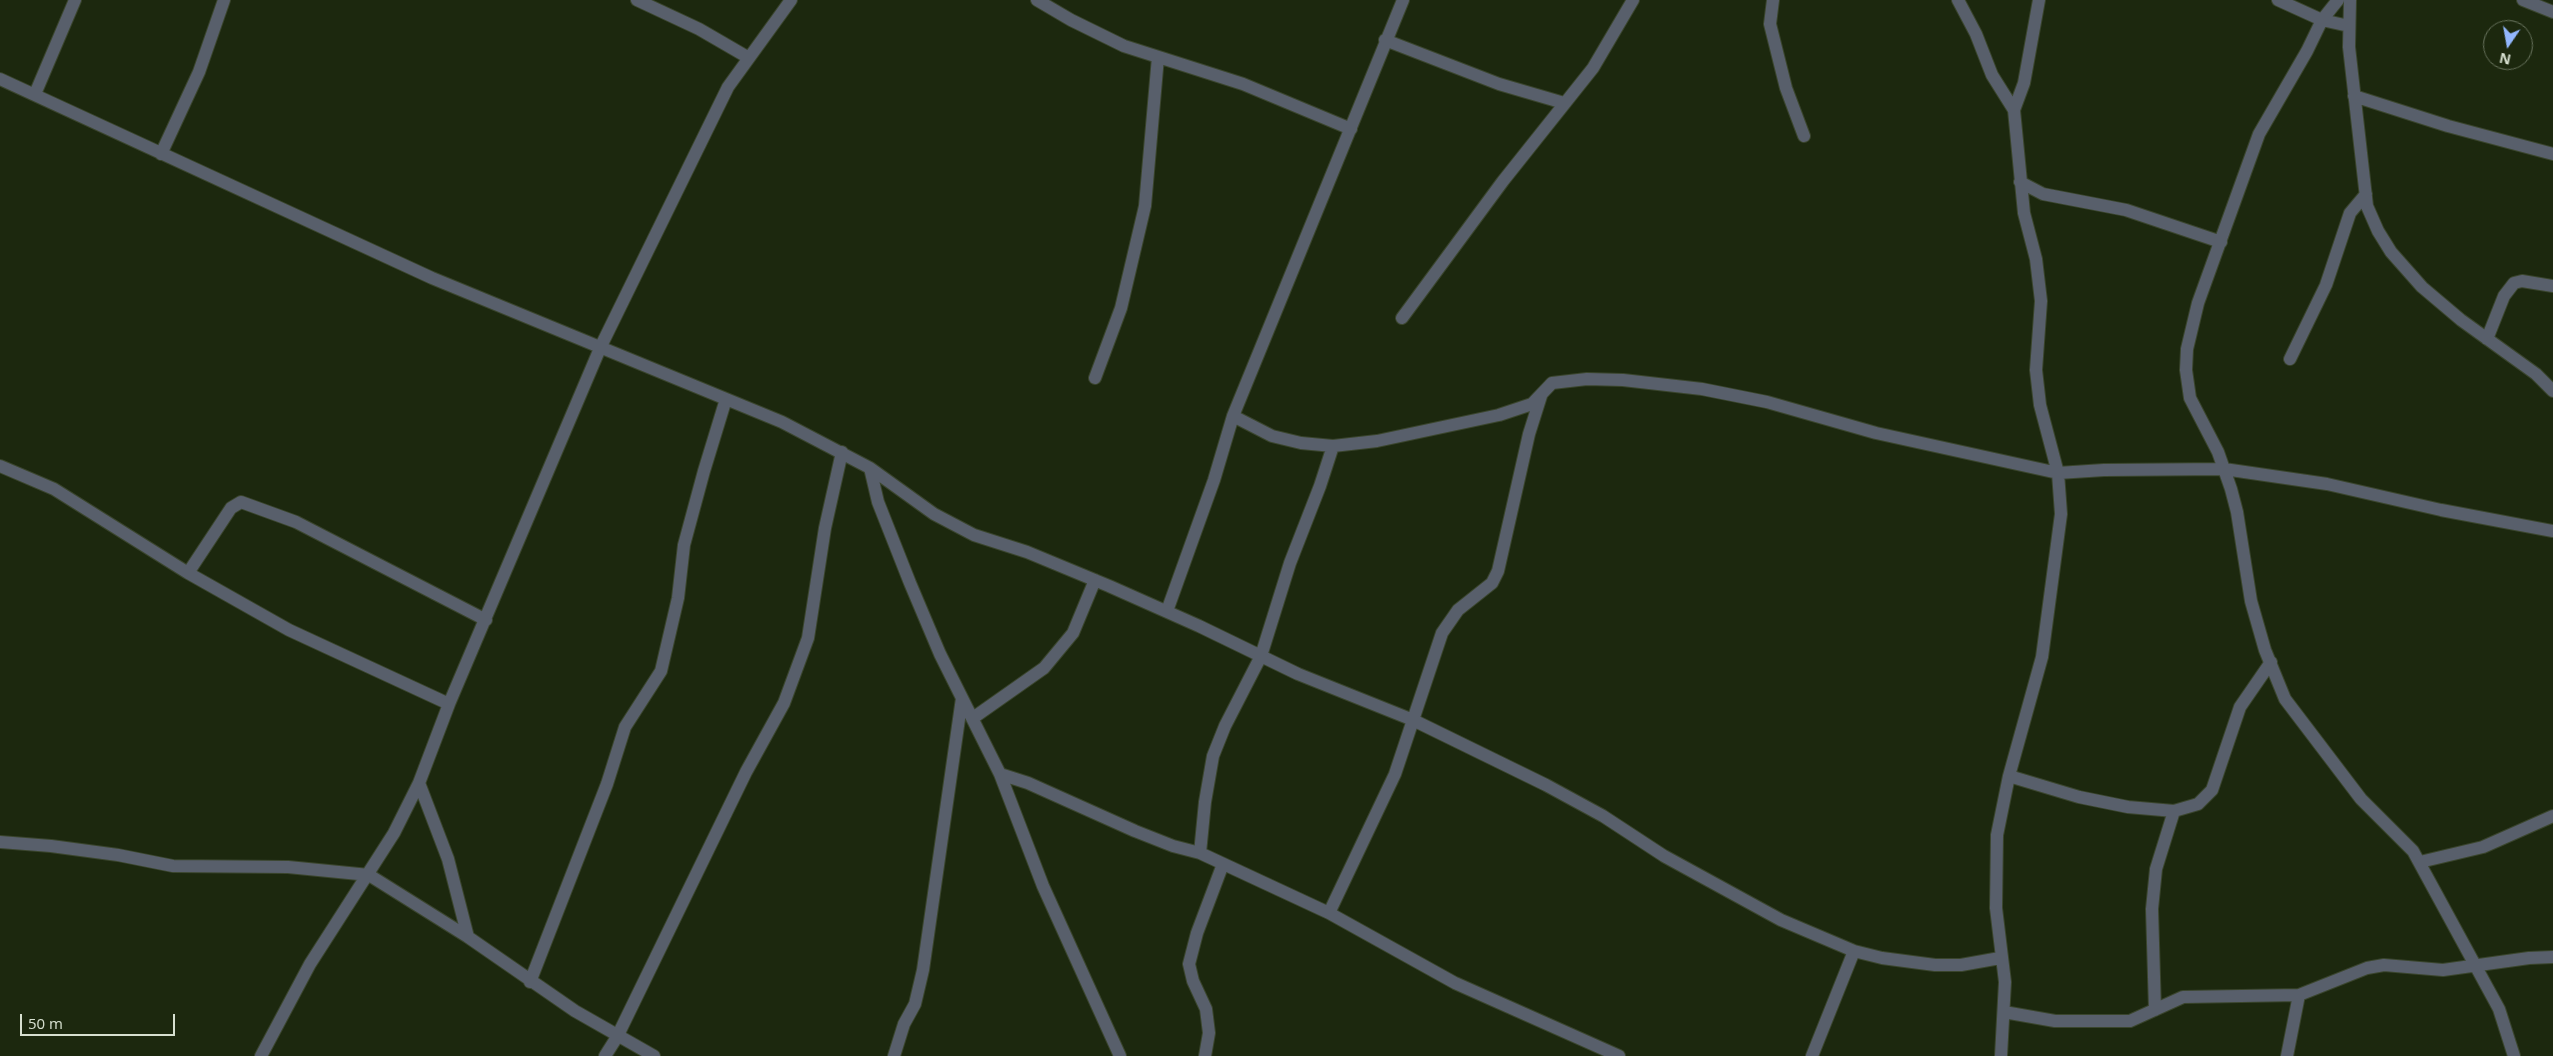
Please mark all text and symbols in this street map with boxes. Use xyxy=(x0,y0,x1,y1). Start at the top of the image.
north arrow xyxy=(2483,20,2533,70)
text: N xyxy=(2497,49,2513,70)
scale bar xyxy=(22,1004,178,1036)
text: 50 m xyxy=(28,1013,63,1033)

